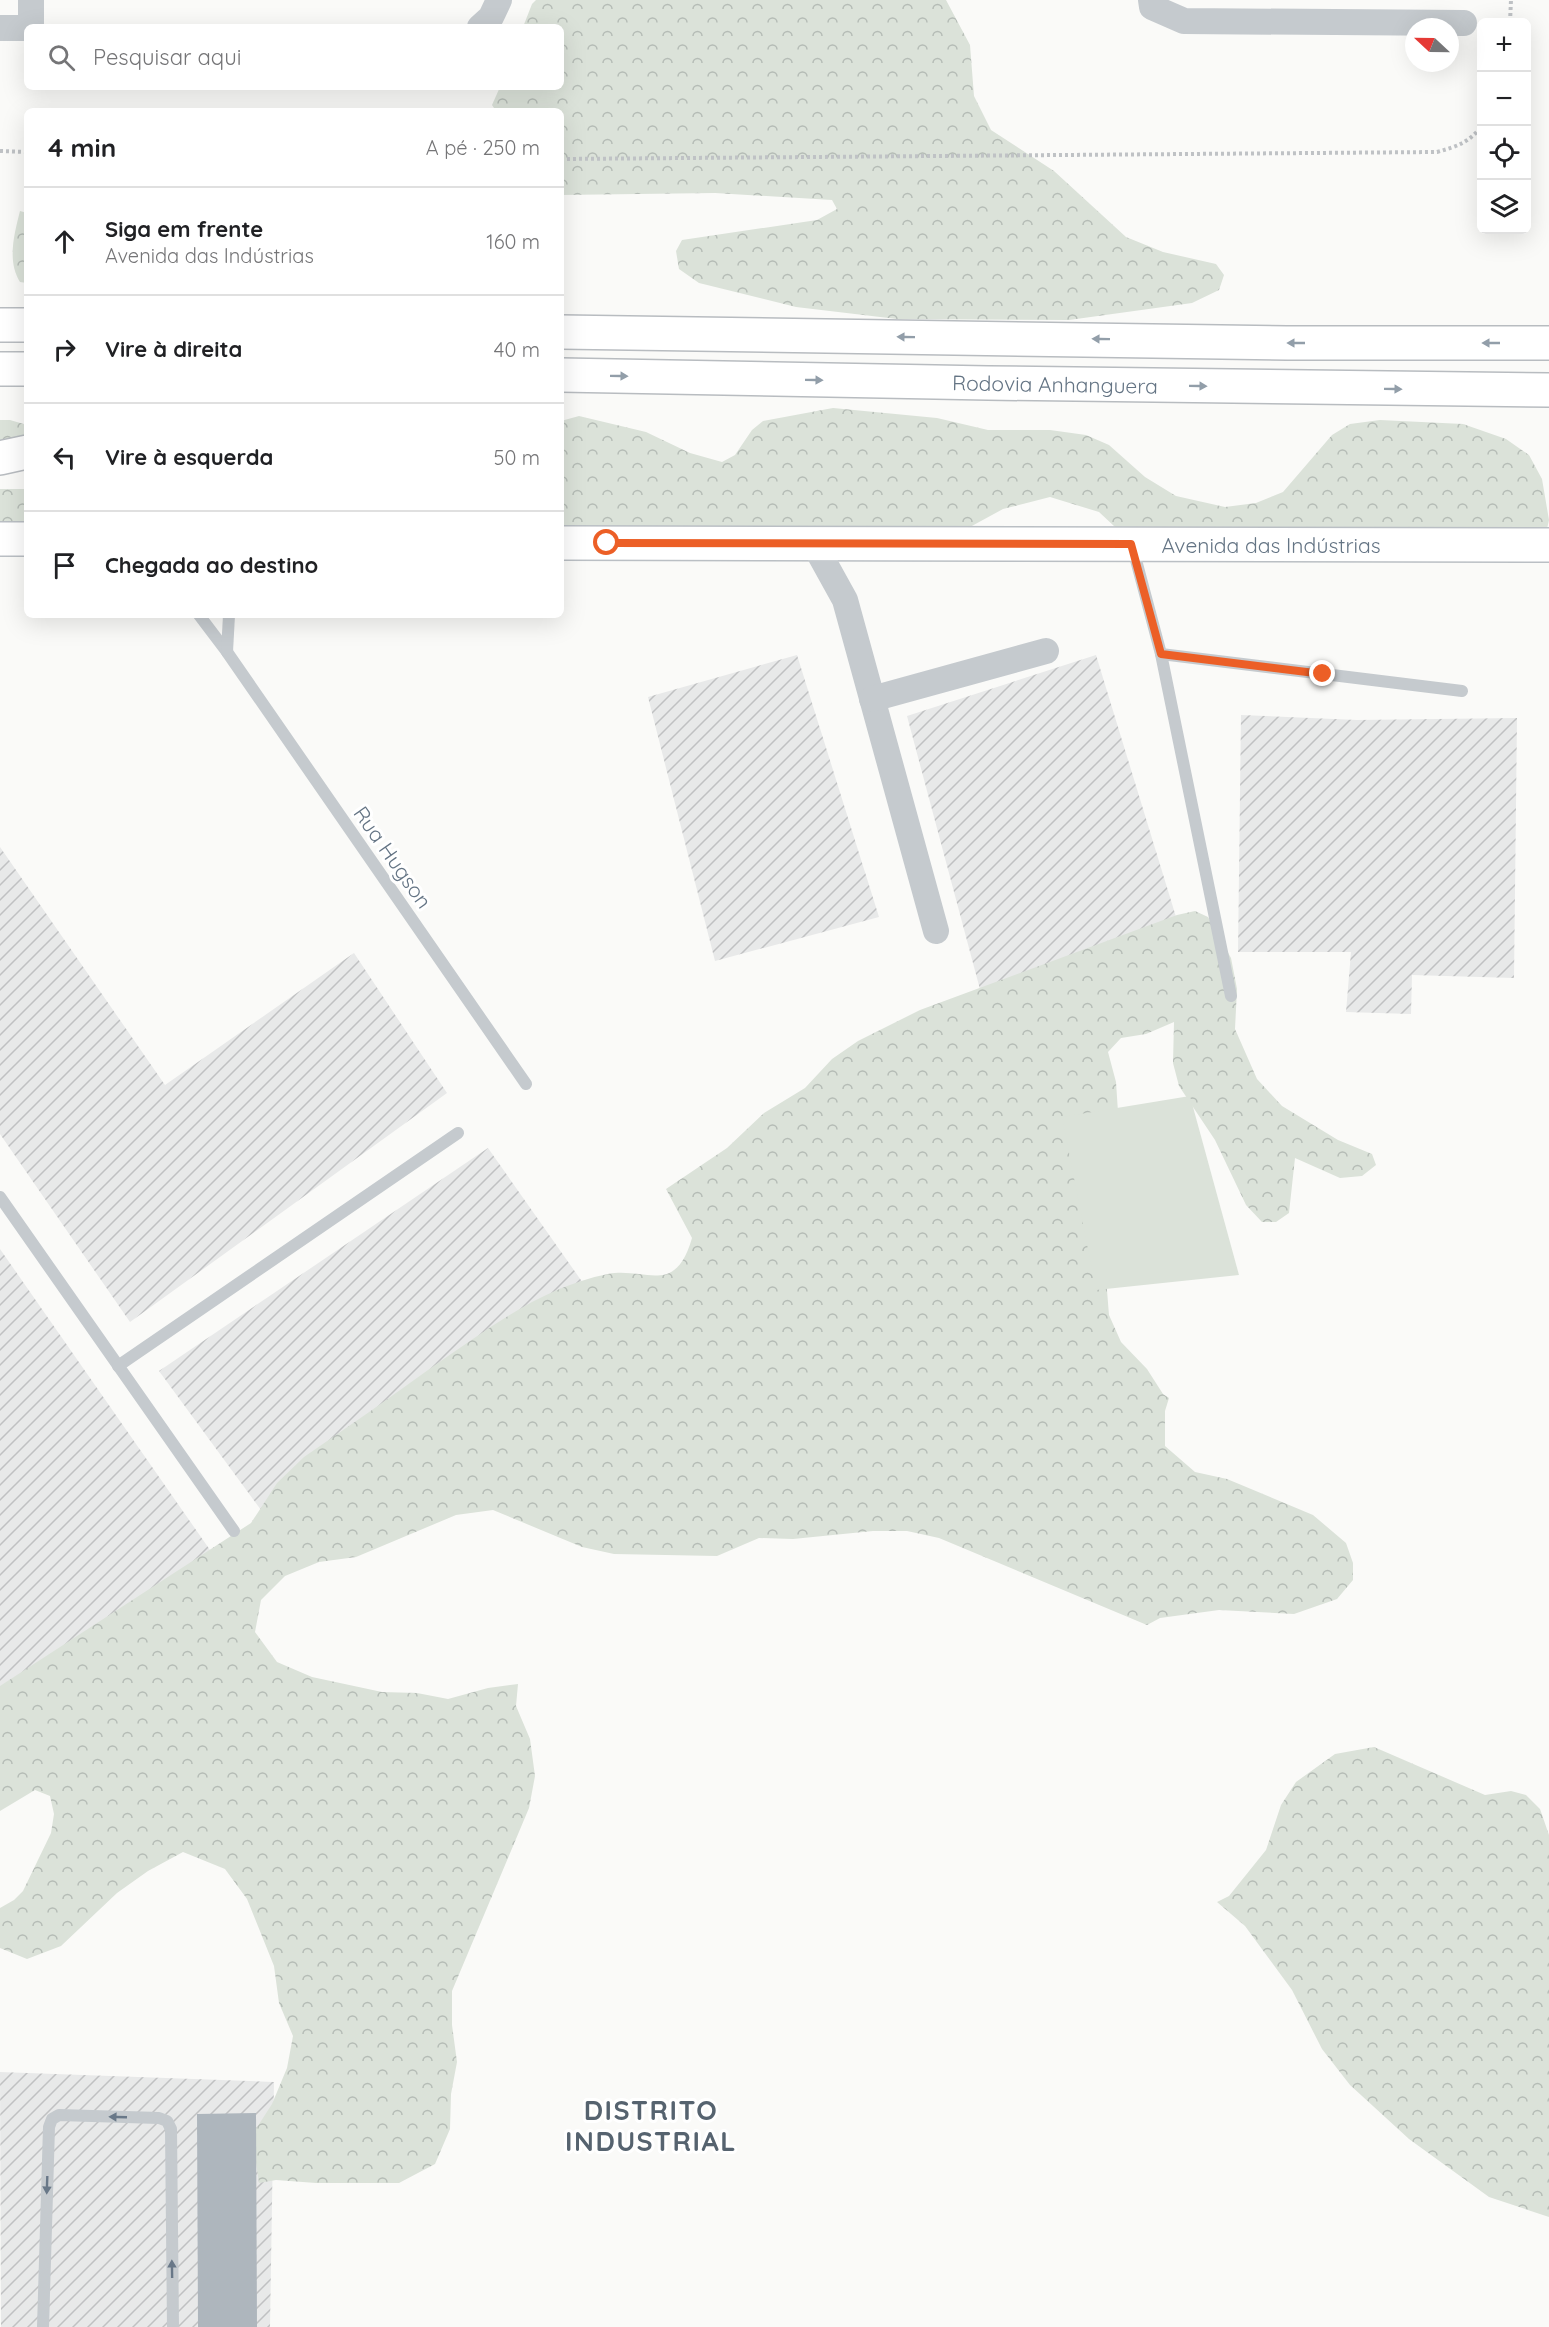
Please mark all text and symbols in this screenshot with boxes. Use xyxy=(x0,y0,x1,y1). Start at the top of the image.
north arrow xyxy=(1405,18,1459,72)
map controls xyxy=(1477,18,1531,234)
button: + xyxy=(1477,18,1531,72)
search box xyxy=(24,24,564,90)
icon: search xyxy=(45,41,78,74)
text: Pesquisar aqui xyxy=(93,43,241,71)
button: − xyxy=(1477,72,1531,126)
button: locate xyxy=(1477,126,1531,180)
text: 4 min xyxy=(48,131,116,164)
text: A pé · 250 m xyxy=(426,135,540,160)
button: layers xyxy=(1477,180,1531,234)
text: Siga em frente xyxy=(105,215,263,243)
icon: ahead xyxy=(48,225,81,258)
text: 160 m xyxy=(486,229,540,254)
text: Avenida das Indústrias xyxy=(105,243,314,268)
one-way arrow xyxy=(896,332,915,341)
icon: right xyxy=(48,333,81,366)
text: Vire à direita xyxy=(105,335,242,363)
one-way arrow xyxy=(1091,335,1110,344)
text: 40 m xyxy=(494,337,540,362)
one-way arrow xyxy=(1286,338,1305,348)
one-way arrow xyxy=(1481,338,1500,348)
street label: Rodovia Anhanguera xyxy=(952,369,1158,399)
one-way arrow xyxy=(610,372,629,381)
one-way arrow xyxy=(805,375,824,385)
one-way arrow xyxy=(1189,381,1208,391)
one-way arrow xyxy=(1384,384,1403,394)
icon: left xyxy=(48,441,81,474)
text: Vire à esquerda xyxy=(105,443,273,471)
text: 50 m xyxy=(494,445,540,470)
route start xyxy=(593,529,619,555)
street label: Avenida das Indústrias xyxy=(1161,532,1381,558)
icon: arrive xyxy=(48,549,81,582)
text: Chegada ao destino xyxy=(105,551,318,579)
route end xyxy=(1309,660,1335,686)
street label: Rua Hugson xyxy=(348,801,438,913)
district label: DISTRITO INDUSTRIAL xyxy=(565,2093,737,2158)
one-way arrow xyxy=(108,2112,127,2122)
one-way arrow xyxy=(42,2176,52,2195)
one-way arrow xyxy=(167,2259,177,2278)

